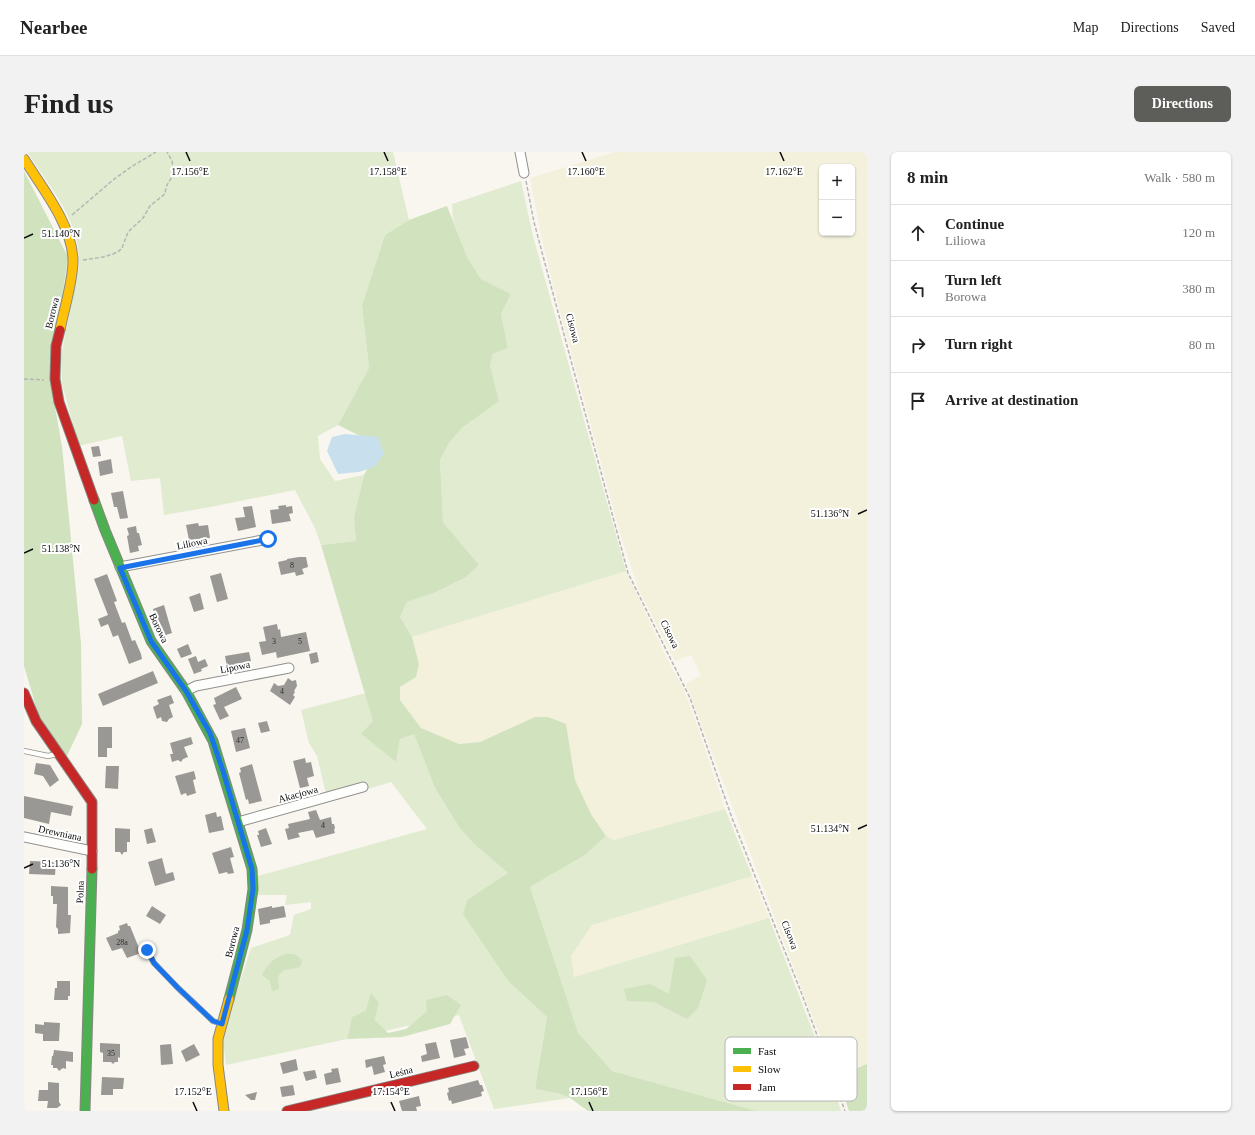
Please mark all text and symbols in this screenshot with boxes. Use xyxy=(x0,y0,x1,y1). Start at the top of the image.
text: Nearbee xyxy=(20,17,88,38)
text: Map xyxy=(1073,20,1098,35)
text: Directions xyxy=(1120,20,1179,35)
text: Saved xyxy=(1201,20,1235,35)
button: Directions xyxy=(1134,86,1231,122)
text: Find us xyxy=(24,88,114,119)
map controls xyxy=(819,164,855,236)
button: + xyxy=(819,164,855,200)
text: 17.156°E xyxy=(171,166,209,177)
text: 17.158°E xyxy=(369,166,407,177)
text: 17.160°E xyxy=(567,166,605,177)
text: 17.162°E xyxy=(765,166,803,177)
text: 8 min xyxy=(907,168,948,187)
text: Walk · 580 m xyxy=(1144,170,1215,185)
button: − xyxy=(819,200,855,236)
text: Continue xyxy=(945,216,1004,232)
icon: ahead xyxy=(907,222,929,244)
text: 120 m xyxy=(1182,225,1215,240)
text: 51.140°N xyxy=(42,228,80,239)
text: Liliowa xyxy=(945,233,985,248)
text: Turn left xyxy=(945,272,1002,288)
icon: left xyxy=(907,278,929,300)
text: 380 m xyxy=(1182,281,1215,296)
text: Borowa xyxy=(945,289,986,304)
street label: Borowa xyxy=(43,296,61,330)
street label: Cisowa xyxy=(564,312,582,344)
icon: right xyxy=(907,334,929,356)
text: Turn right xyxy=(945,336,1012,352)
text: 80 m xyxy=(1189,337,1215,352)
icon: arrive xyxy=(907,390,929,412)
text: Arrive at destination xyxy=(945,392,1078,408)
text: 51.136°N xyxy=(811,508,849,519)
route start xyxy=(259,530,277,548)
street label: Liliowa xyxy=(176,535,209,551)
text: 51.138°N xyxy=(42,543,80,554)
house number: 8 xyxy=(290,561,294,570)
street label: Borowa xyxy=(147,611,171,645)
street label: Cisowa xyxy=(658,618,682,650)
house number: 3 xyxy=(272,637,276,646)
house number: 5 xyxy=(298,637,302,646)
street label: Lipowa xyxy=(219,659,252,675)
house number: 4 xyxy=(280,687,284,696)
house number: 47 xyxy=(236,736,244,745)
street label: Akacjowa xyxy=(277,783,320,805)
house number: 4 xyxy=(321,821,325,830)
street label: Drewniana xyxy=(37,823,83,843)
text: 51.134°N xyxy=(811,823,849,834)
text: 51.136°N xyxy=(42,858,80,869)
street label: Polna xyxy=(74,880,86,904)
street label: Cisowa xyxy=(779,919,801,951)
street label: Borowa xyxy=(223,925,241,959)
house number: 28a xyxy=(116,938,128,947)
route end xyxy=(138,941,156,959)
legend xyxy=(725,1037,857,1101)
text: Fast xyxy=(758,1045,776,1057)
house number: 35 xyxy=(107,1049,115,1058)
text: Slow xyxy=(758,1063,781,1075)
street label: Leśna xyxy=(388,1064,414,1080)
text: Jam xyxy=(758,1081,776,1093)
text: 17.152°E xyxy=(174,1086,212,1097)
text: 17.154°E xyxy=(372,1086,410,1097)
text: 17.156°E xyxy=(570,1086,608,1097)

